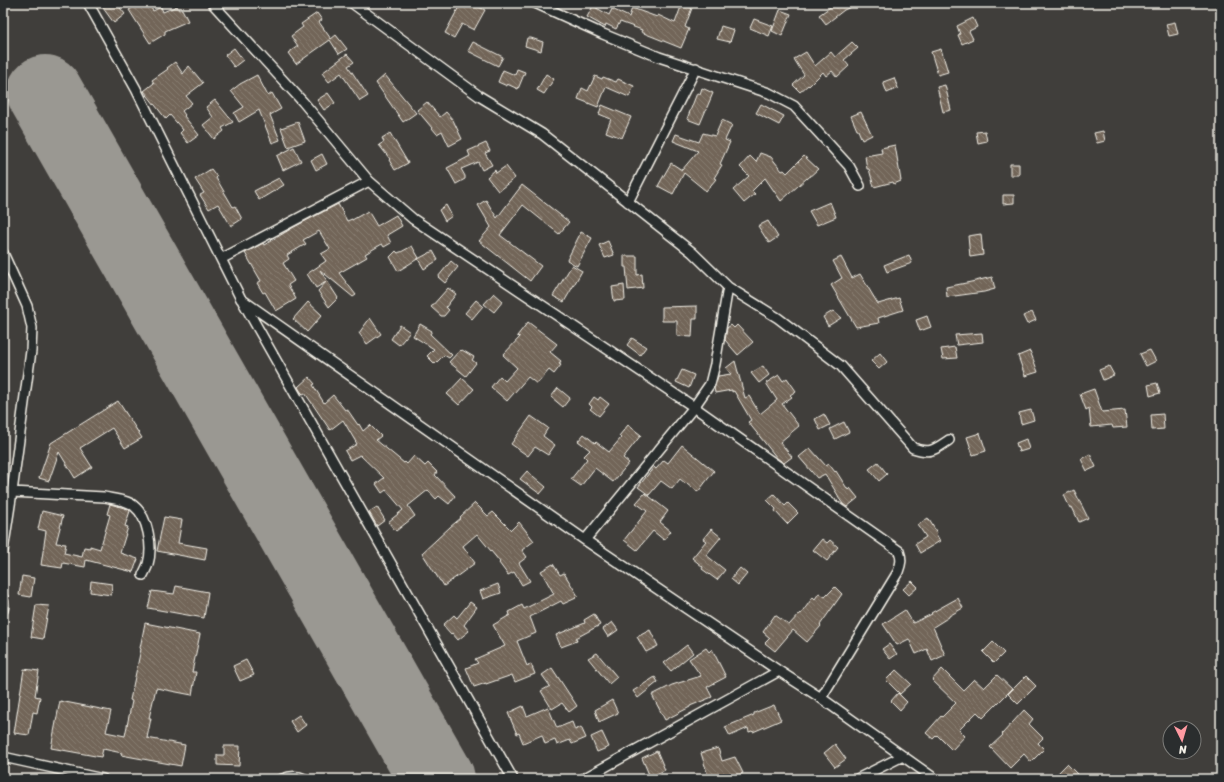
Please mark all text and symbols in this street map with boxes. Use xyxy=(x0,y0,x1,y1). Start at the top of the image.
north arrow xyxy=(1162,720,1202,760)
text: N xyxy=(1178,740,1188,759)

